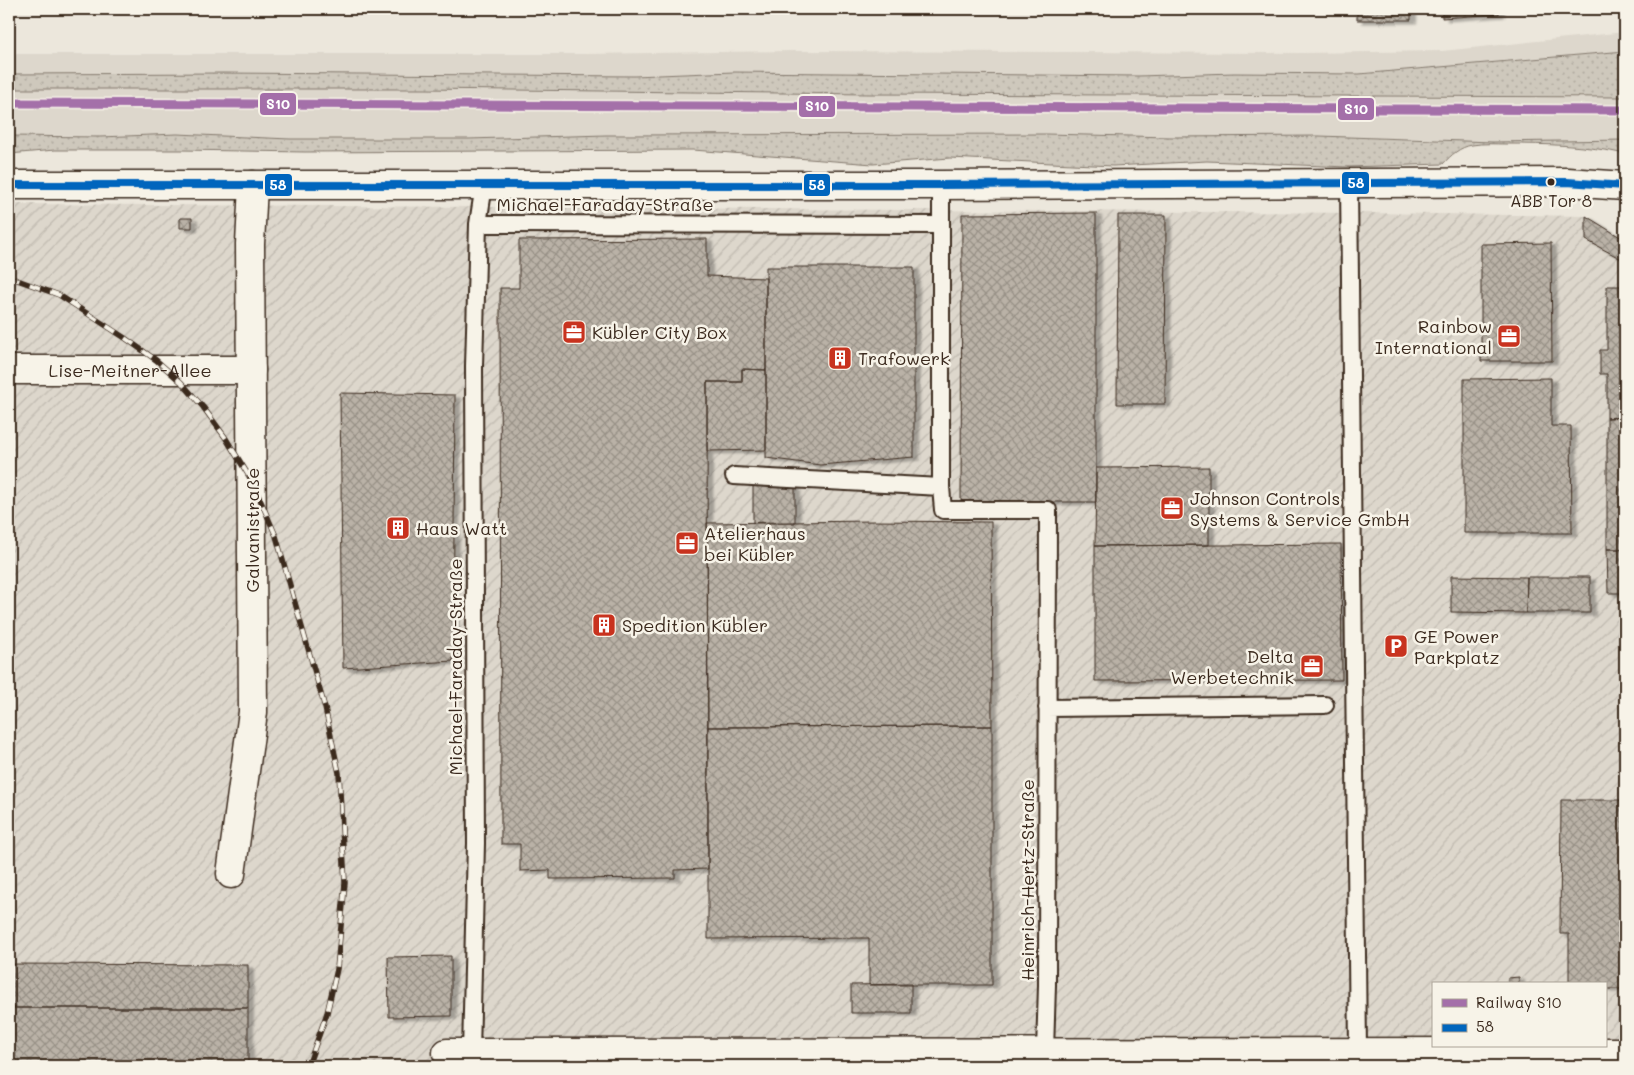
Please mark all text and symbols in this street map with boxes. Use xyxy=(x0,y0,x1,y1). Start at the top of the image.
line badge: S10 xyxy=(259,92,297,116)
text: S10 xyxy=(266,94,290,113)
line badge: S10 xyxy=(798,95,836,118)
text: S10 xyxy=(805,96,829,115)
line badge: S10 xyxy=(1337,97,1375,121)
text: S10 xyxy=(1344,99,1368,118)
line badge: 58 xyxy=(1341,171,1370,195)
line badge: 58 xyxy=(264,173,293,197)
line badge: 58 xyxy=(803,173,831,197)
text: 58 xyxy=(1348,173,1365,192)
text: 58 xyxy=(270,175,287,194)
text: 58 xyxy=(809,175,826,194)
marker: ABB Tor 8 xyxy=(1546,177,1556,187)
place label: ABB Tor 8 xyxy=(1510,189,1592,211)
street label: Michael-Faraday-Straße xyxy=(496,192,714,216)
place label: Rainbow International xyxy=(1375,314,1492,359)
office icon: Kübler City Box xyxy=(561,319,587,345)
place label: Kübler City Box xyxy=(592,320,727,344)
office icon: Rainbow International xyxy=(1496,323,1522,349)
building icon: Trafowerk xyxy=(827,345,853,371)
place label: Trafowerk xyxy=(858,346,950,370)
street label: Lise-Meitner-Allee xyxy=(48,358,212,382)
street label: Galvanistraße xyxy=(240,468,264,592)
place label: Johnson Controls Systems & Service GmbH xyxy=(1190,486,1410,531)
office icon: Johnson Controls Systems & Service GmbH xyxy=(1159,495,1185,521)
building icon: Haus Watt xyxy=(385,515,411,541)
place label: Haus Watt xyxy=(416,516,507,540)
place label: Atelierhaus bei Kübler xyxy=(704,521,806,566)
office icon: Atelierhaus bei Kübler xyxy=(674,530,700,556)
street label: Michael-Faraday-Straße xyxy=(443,558,467,776)
building icon: Spedition Kübler xyxy=(591,612,617,638)
place label: Spedition Kübler xyxy=(622,613,768,637)
place label: GE Power Parkplatz xyxy=(1414,624,1500,669)
parking icon: GE Power Parkplatz xyxy=(1383,633,1409,659)
place label: Delta Werbetechnik xyxy=(1171,644,1294,689)
office icon: Delta Werbetechnik xyxy=(1299,653,1325,679)
street label: Heinrich-Hertz-Straße xyxy=(1015,779,1039,981)
legend xyxy=(1432,982,1606,1048)
text: Railway S10 xyxy=(1476,992,1561,1012)
text: 58 xyxy=(1476,1016,1494,1036)

